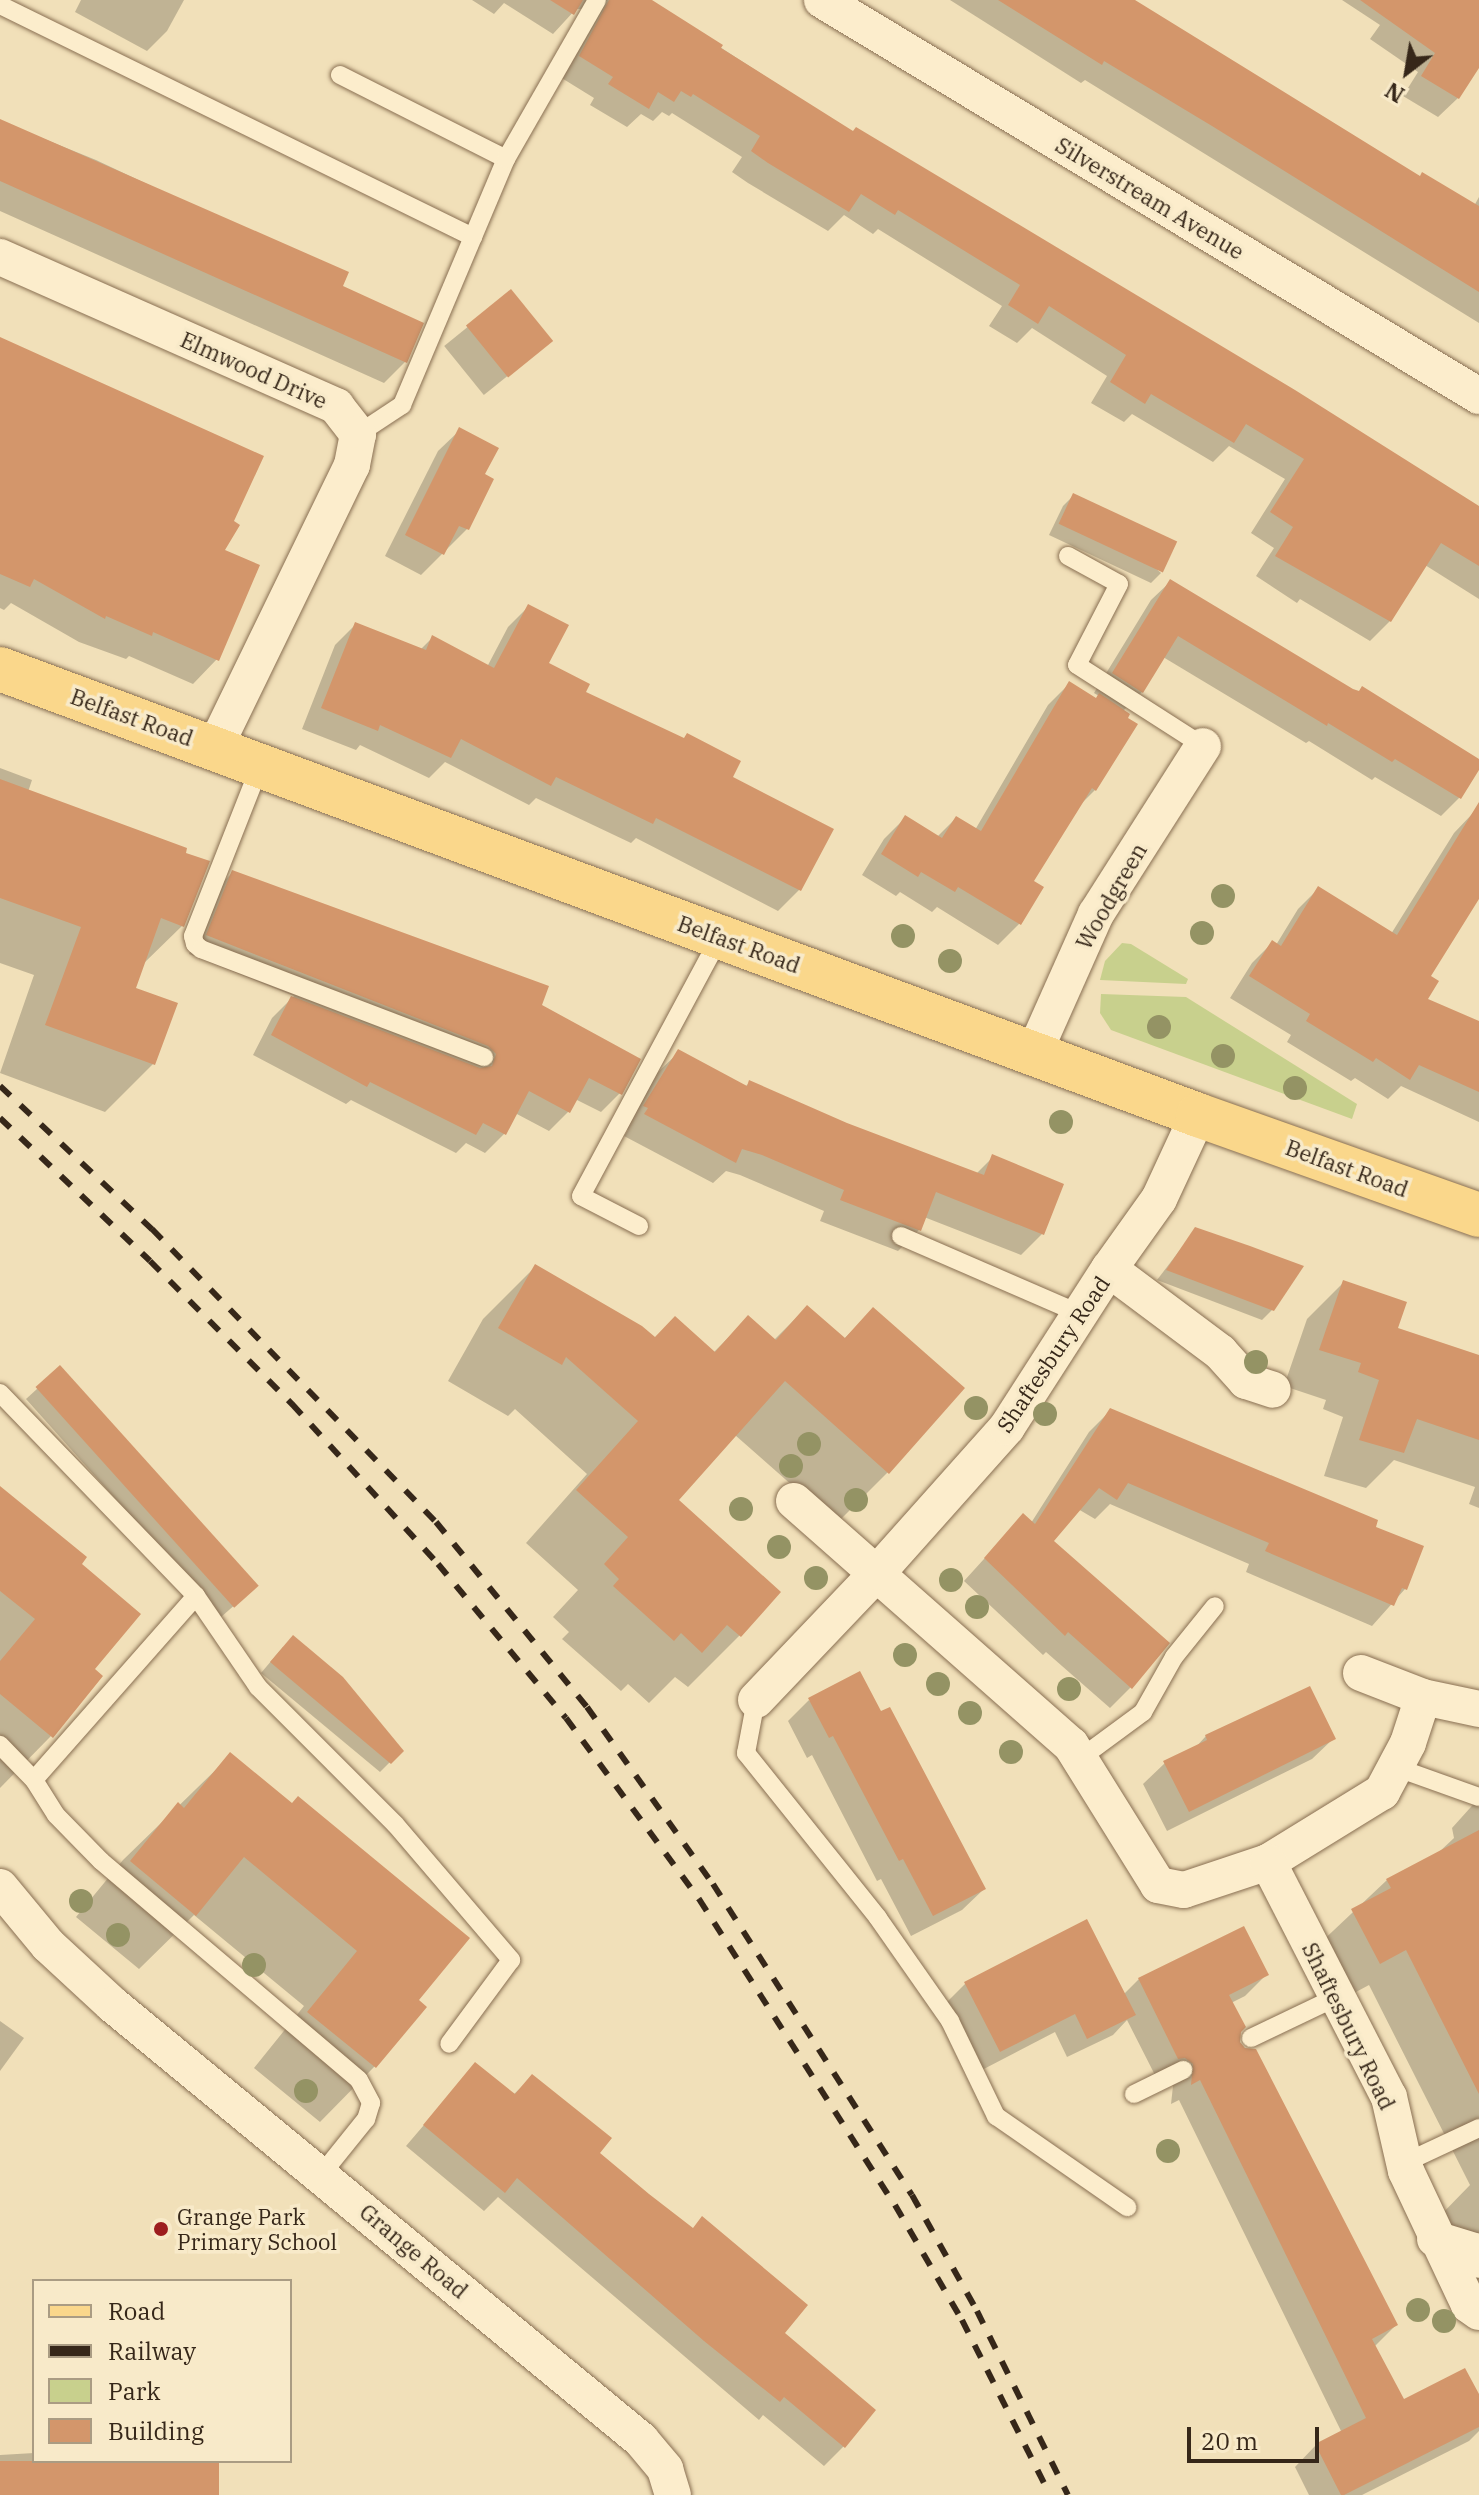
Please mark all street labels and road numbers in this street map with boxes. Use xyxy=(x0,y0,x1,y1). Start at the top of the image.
street label: Silverstream Avenue xyxy=(1051,131,1249,265)
street label: Elmwood Drive xyxy=(177,326,331,414)
street label: Belfast Road xyxy=(67,683,197,751)
street label: Woodgreen xyxy=(1070,838,1152,954)
street label: Belfast Road xyxy=(674,910,804,978)
street label: Belfast Road xyxy=(1282,1134,1412,1202)
street label: Shaftesbury Road xyxy=(991,1271,1115,1437)
street label: Shaftesbury Road xyxy=(1297,1938,1401,2114)
street label: Grange Road xyxy=(355,2198,473,2304)

